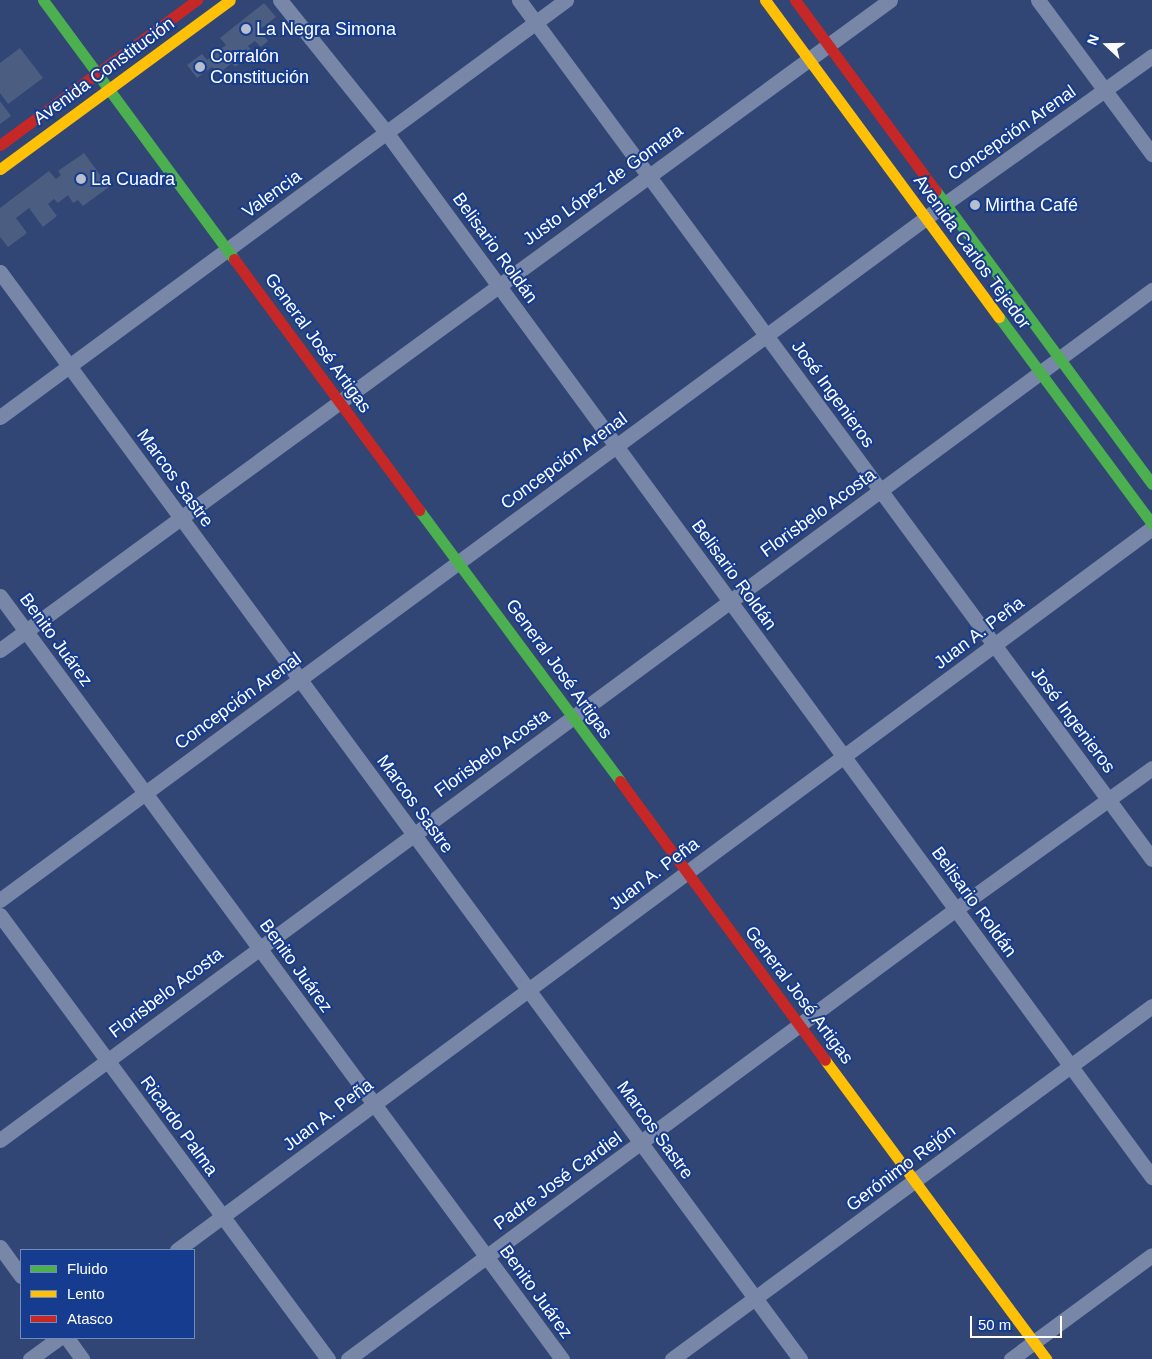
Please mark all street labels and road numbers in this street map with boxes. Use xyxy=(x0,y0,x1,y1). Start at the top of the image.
street label: Avenida Constitución xyxy=(29,13,179,129)
street label: Concepción Arenal xyxy=(944,81,1080,185)
street label: Justo López de Gomara xyxy=(519,120,687,250)
street label: Valencia xyxy=(238,165,306,223)
street label: Avenida Carlos Tejedor xyxy=(909,171,1035,333)
street label: Belisario Roldán xyxy=(448,189,542,307)
street label: General José Artigas xyxy=(260,269,376,417)
street label: José Ingenieros xyxy=(787,336,879,452)
street label: Concepción Arenal xyxy=(496,408,632,514)
street label: Marcos Sastre xyxy=(132,425,218,531)
street label: Florisbelo Acosta xyxy=(756,464,880,562)
street label: Belisario Roldán xyxy=(687,516,781,634)
street label: Benito Juárez xyxy=(15,589,97,691)
street label: Juan A. Peña xyxy=(929,592,1029,674)
street label: General José Artigas xyxy=(501,595,617,743)
street label: Concepción Arenal xyxy=(170,648,306,754)
street label: José Ingenieros xyxy=(1026,663,1120,777)
street label: Florisbelo Acosta xyxy=(430,704,554,802)
street label: Marcos Sastre xyxy=(372,751,458,857)
street label: Juan A. Peña xyxy=(604,833,704,915)
street label: Belisario Roldán xyxy=(927,843,1021,961)
street label: Benito Juárez xyxy=(255,915,337,1017)
street label: General José Artigas xyxy=(740,921,858,1069)
street label: Florisbelo Acosta xyxy=(104,943,228,1043)
street label: Ricardo Palma xyxy=(136,1072,222,1180)
street label: Juan A. Peña xyxy=(278,1074,378,1156)
street label: Marcos Sastre xyxy=(612,1077,698,1183)
street label: Gerónimo Rejón xyxy=(842,1120,960,1216)
street label: Padre José Cardiel xyxy=(490,1127,626,1235)
street label: Benito Juárez xyxy=(495,1241,577,1343)

